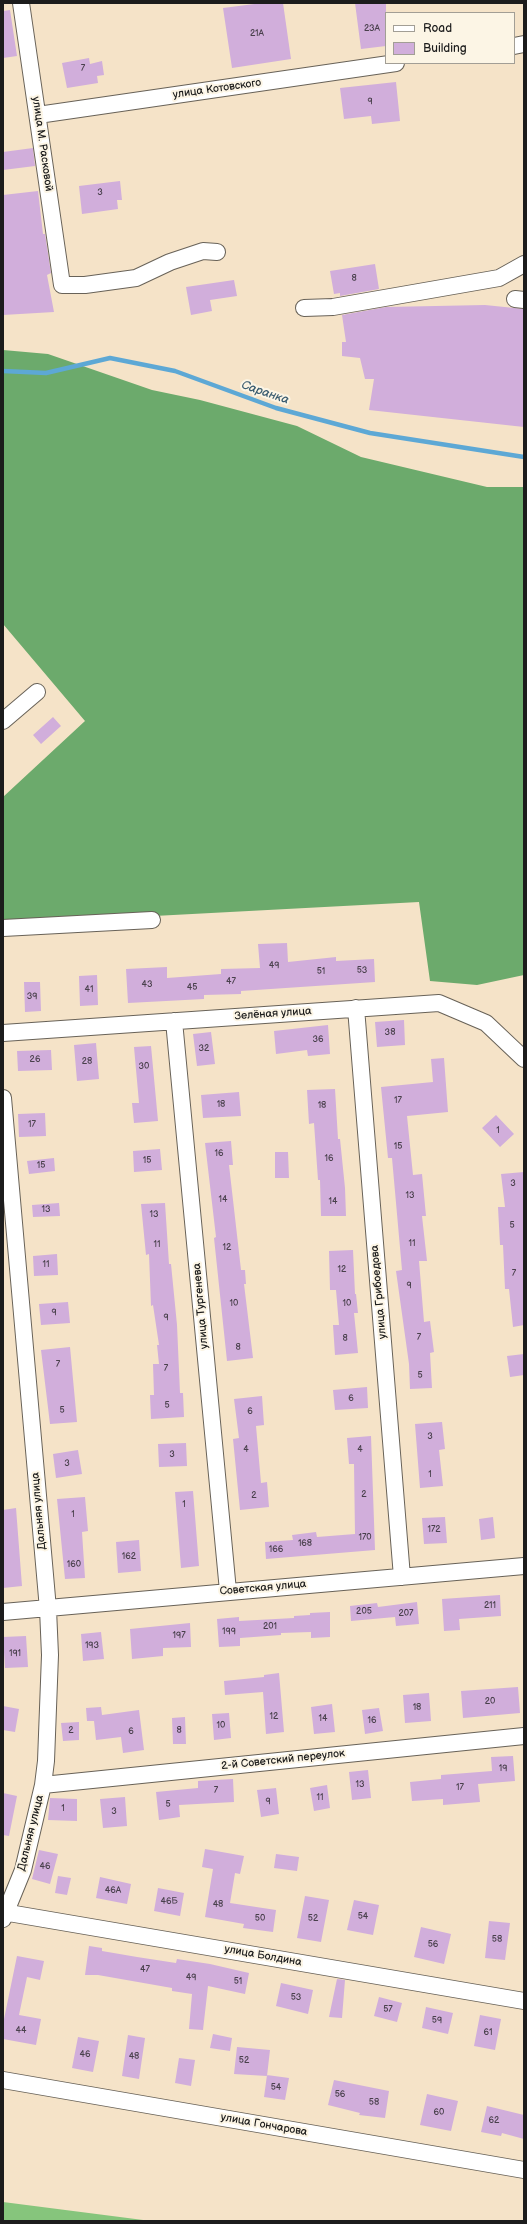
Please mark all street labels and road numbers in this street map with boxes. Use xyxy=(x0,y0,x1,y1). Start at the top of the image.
street label: улица Котовского xyxy=(172,76,262,102)
street label: улица М. Расковой xyxy=(29,96,55,192)
street label: Зелёная улица xyxy=(234,1005,312,1023)
street label: улица Грибоедова xyxy=(368,1244,390,1340)
street label: улица Тургенева xyxy=(191,1263,211,1349)
street label: Дальняя улица xyxy=(29,1472,49,1550)
street label: Советская улица xyxy=(219,1578,307,1598)
street label: 2-й Советский переулок xyxy=(221,1747,345,1773)
street label: Дальняя улица xyxy=(15,1794,47,1872)
street label: улица Болдина xyxy=(223,1943,303,1969)
street label: улица Гончарова xyxy=(220,2111,308,2139)

